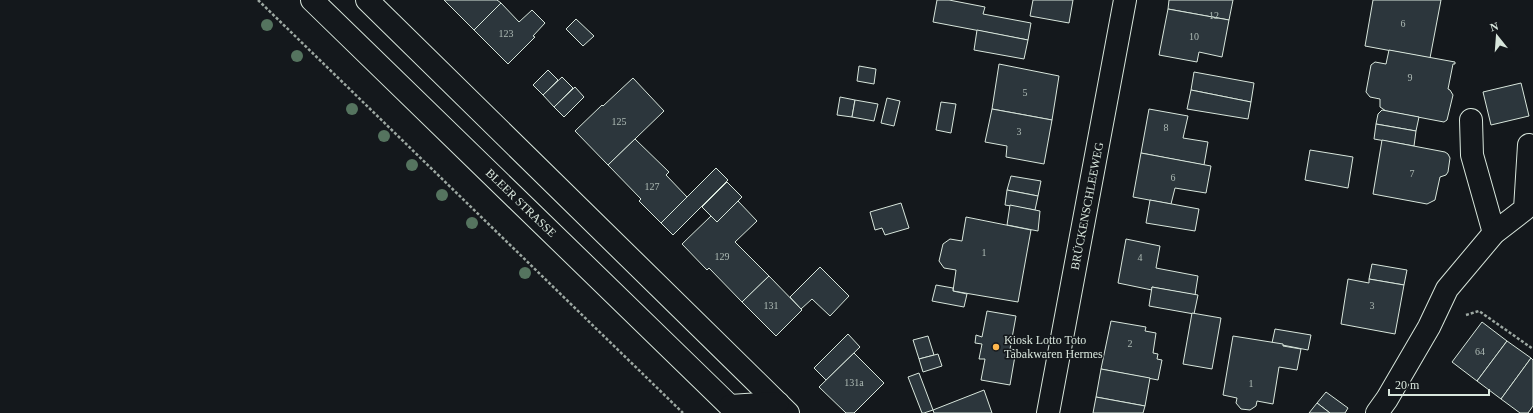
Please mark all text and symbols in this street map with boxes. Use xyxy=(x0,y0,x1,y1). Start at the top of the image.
house number: 12 xyxy=(1209,10,1219,21)
north arrow xyxy=(1477,16,1517,56)
house number: 6 xyxy=(1401,18,1406,29)
text: N xyxy=(1489,20,1500,33)
house number: 123 xyxy=(499,28,514,39)
house number: 10 xyxy=(1189,31,1199,42)
house number: 9 xyxy=(1408,72,1413,83)
house number: 5 xyxy=(1023,87,1028,98)
house number: 125 xyxy=(612,116,627,127)
house number: 8 xyxy=(1164,122,1169,133)
house number: 3 xyxy=(1017,126,1022,137)
street label: BRÜCKENSCHLEEWEG xyxy=(1068,141,1106,271)
street label: BLEER STRASSE xyxy=(483,166,559,240)
house number: 7 xyxy=(1410,168,1415,179)
house number: 6 xyxy=(1171,172,1176,183)
house number: 127 xyxy=(645,181,660,192)
house number: 1 xyxy=(982,247,987,258)
house number: 129 xyxy=(715,251,730,262)
house number: 4 xyxy=(1138,252,1143,263)
house number: 131 xyxy=(764,300,779,311)
house number: 3 xyxy=(1370,300,1375,311)
place label: Kiosk Lotto Toto Tabakwaren Hermes xyxy=(1004,333,1103,361)
house number: 2 xyxy=(1128,338,1133,349)
marker: Kiosk Lotto Toto Tabakwaren Hermes xyxy=(991,342,1001,352)
house number: 64 xyxy=(1475,346,1485,357)
scale bar xyxy=(1389,371,1489,397)
house number: 131a xyxy=(844,377,864,388)
house number: 1 xyxy=(1249,378,1254,389)
text: 20 m xyxy=(1395,378,1420,392)

